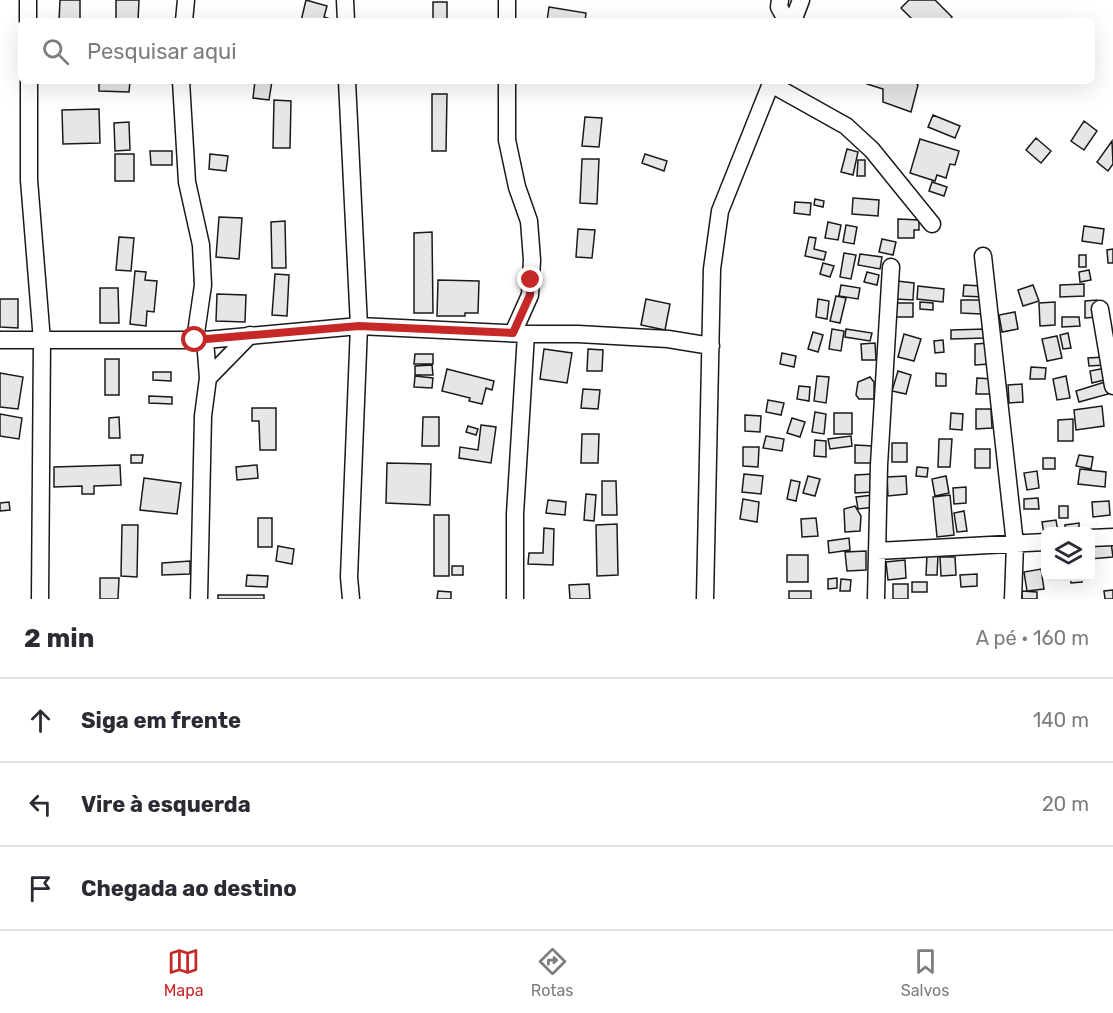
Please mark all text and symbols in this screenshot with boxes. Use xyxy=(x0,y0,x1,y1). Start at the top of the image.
search box xyxy=(18,18,1095,84)
icon: search xyxy=(39,35,72,68)
text: Pesquisar aqui xyxy=(87,38,237,65)
route end xyxy=(517,266,543,292)
route start xyxy=(181,326,207,352)
map controls xyxy=(1041,527,1095,581)
button: layers xyxy=(1041,527,1095,581)
text: 2 min xyxy=(24,623,94,654)
text: A pé · 160 m xyxy=(976,626,1089,650)
icon: ahead xyxy=(24,704,57,737)
text: Siga em frente xyxy=(81,707,241,734)
text: 140 m xyxy=(1033,708,1089,732)
icon: left xyxy=(24,788,57,821)
text: Vire à esquerda xyxy=(81,791,251,818)
text: 20 m xyxy=(1042,792,1089,816)
icon: arrive xyxy=(24,872,57,905)
text: Chegada ao destino xyxy=(81,875,297,902)
tab: Mapa xyxy=(164,945,204,1000)
tab: Rotas xyxy=(531,945,574,1000)
tab: Salvos xyxy=(901,945,949,1000)

